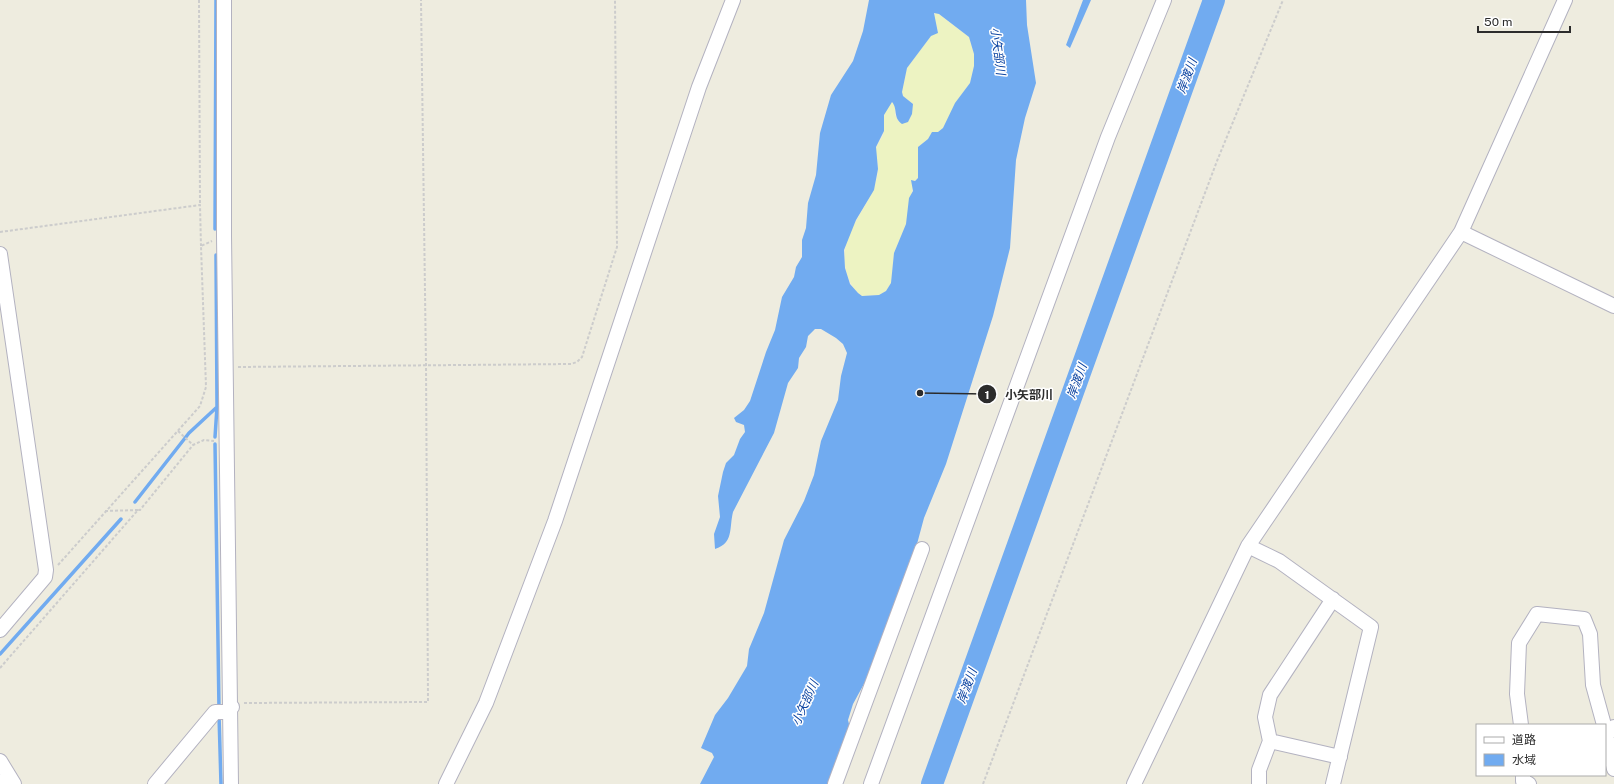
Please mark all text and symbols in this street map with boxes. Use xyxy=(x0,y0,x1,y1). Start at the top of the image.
scale bar xyxy=(1478,8,1570,34)
text: 50 m xyxy=(1484,15,1512,29)
water label: 小矢部川 xyxy=(988,26,1008,78)
water label: 岸渡川 xyxy=(1174,55,1200,95)
water label: 岸渡川 xyxy=(1064,360,1090,400)
callout: 小矢部川 xyxy=(977,382,1061,406)
text: 1 xyxy=(984,388,990,402)
text: 小矢部川 xyxy=(1005,388,1053,402)
water label: 岸渡川 xyxy=(954,665,980,705)
water label: 小矢部川 xyxy=(789,676,822,728)
legend xyxy=(1476,724,1606,776)
text: 道路 xyxy=(1512,733,1536,747)
text: 水域 xyxy=(1512,753,1536,767)

